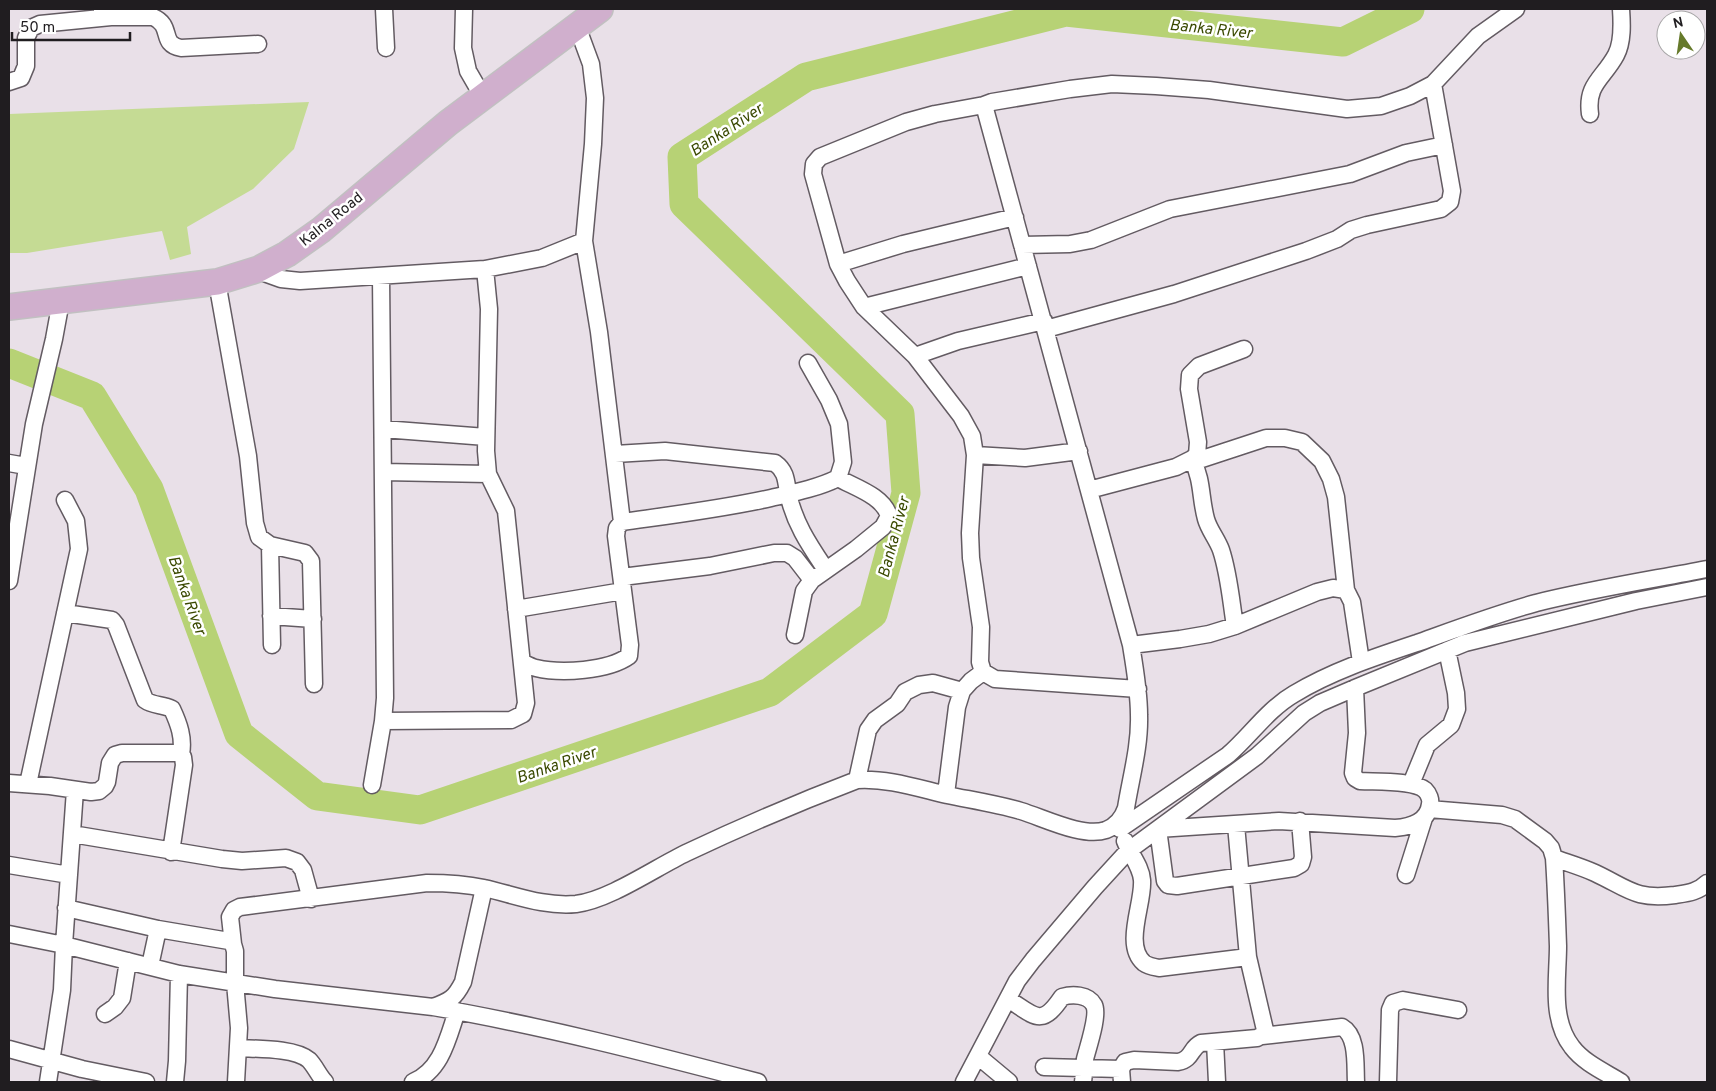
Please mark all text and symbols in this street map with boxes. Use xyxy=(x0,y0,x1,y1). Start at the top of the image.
scale bar xyxy=(12,10,130,42)
north arrow xyxy=(1656,10,1706,60)
text: N xyxy=(1672,14,1685,33)
water label: Banka River xyxy=(1168,16,1255,44)
text: 50 m xyxy=(20,19,55,38)
water label: Banka River xyxy=(687,99,769,162)
street label: Kalna Road xyxy=(296,189,368,252)
water label: Banka River xyxy=(875,493,916,580)
water label: Banka River xyxy=(163,553,210,640)
water label: Banka River xyxy=(514,742,601,789)

